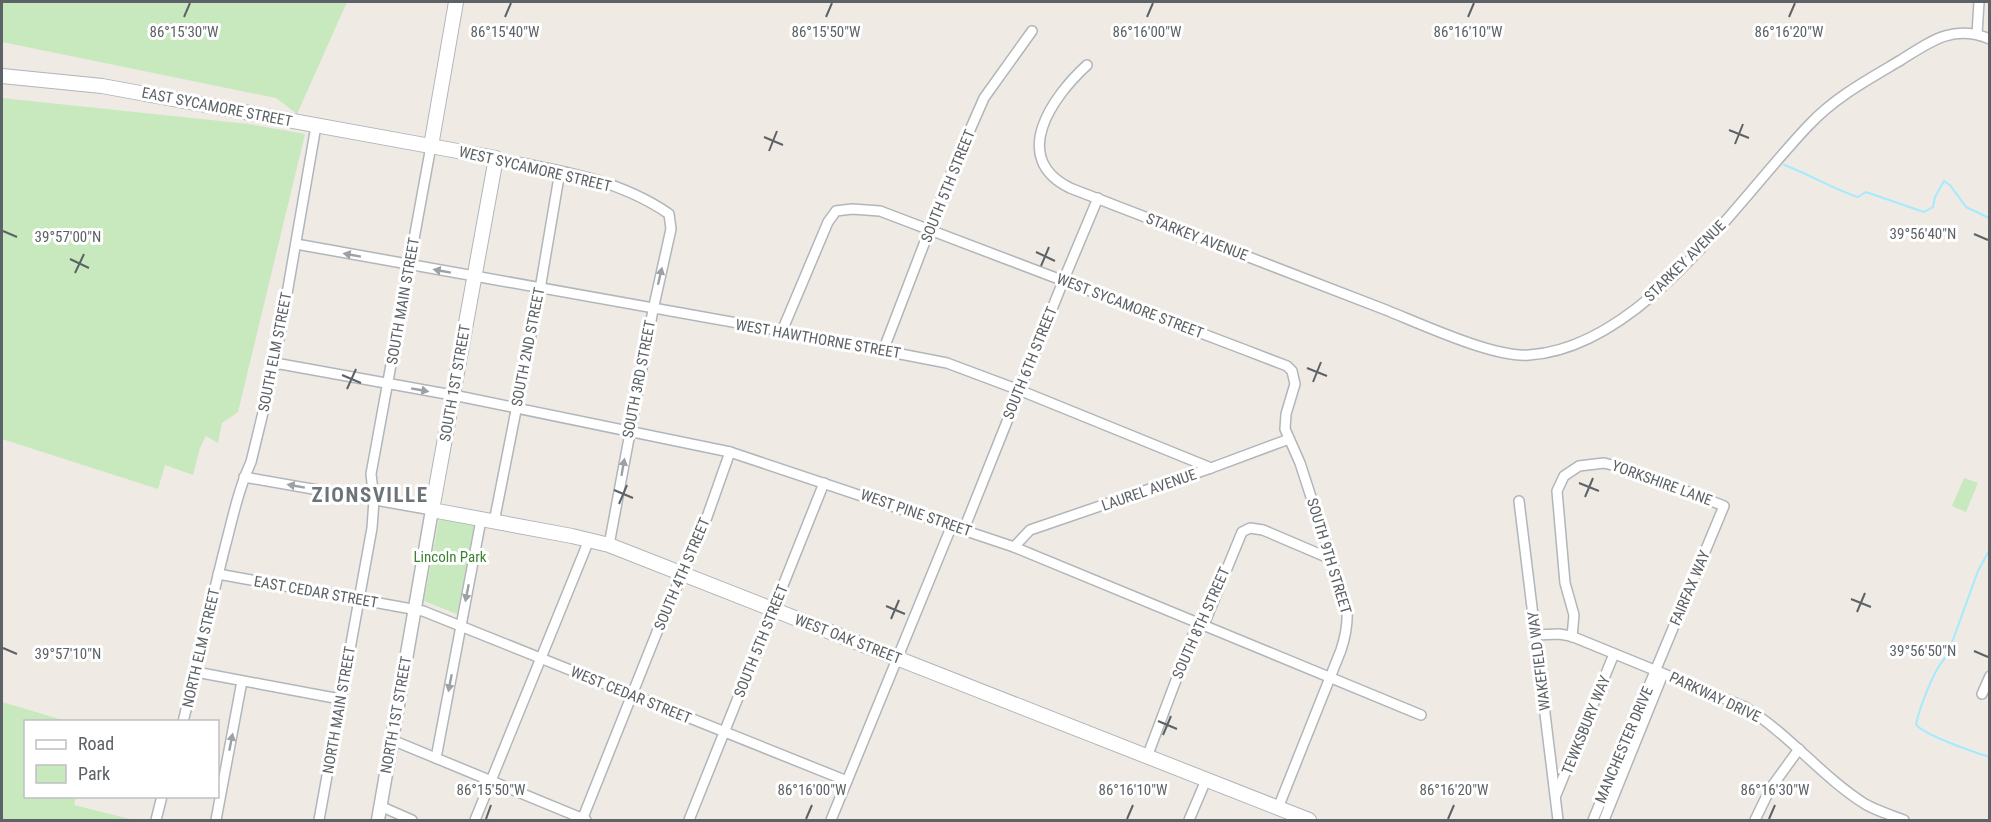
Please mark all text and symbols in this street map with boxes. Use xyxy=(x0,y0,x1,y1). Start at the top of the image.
text: 86°15'30"W xyxy=(150,23,219,41)
text: 86°15'40"W xyxy=(471,23,540,41)
text: 86°15'50"W xyxy=(792,23,861,41)
text: 86°16'00"W xyxy=(1113,23,1182,41)
text: 86°16'10"W xyxy=(1434,23,1503,41)
text: 86°16'20"W xyxy=(1755,23,1824,41)
street label: EAST SYCAMORE STREET xyxy=(140,84,294,130)
street label: SOUTH 5TH STREET xyxy=(917,127,979,245)
street label: WEST SYCAMORE STREET xyxy=(457,143,613,195)
street label: STARKEY AVENUE xyxy=(1144,209,1250,265)
street label: STARKEY AVENUE xyxy=(1641,217,1729,305)
text: 39°56'40"N xyxy=(1890,225,1956,243)
text: 39°57'00"N xyxy=(35,228,101,246)
street label: SOUTH MAIN STREET xyxy=(383,236,423,366)
one-way arrow xyxy=(343,250,362,259)
one-way arrow xyxy=(432,266,451,275)
one-way arrow xyxy=(656,266,666,285)
street label: WEST SYCAMORE STREET xyxy=(1054,270,1206,342)
street label: SOUTH 2ND STREET xyxy=(508,286,548,408)
street label: SOUTH ELM STREET xyxy=(255,290,295,413)
street label: SOUTH 6TH STREET xyxy=(999,304,1061,422)
street label: WEST HAWTHORNE STREET xyxy=(734,316,902,362)
street label: SOUTH 3RD STREET xyxy=(619,318,659,439)
street label: SOUTH 1ST STREET xyxy=(436,323,474,443)
one-way arrow xyxy=(411,386,430,395)
one-way arrow xyxy=(619,457,628,476)
street label: YORKSHIRE LANE xyxy=(1609,457,1715,509)
street label: LAUREL AVENUE xyxy=(1099,465,1199,515)
one-way arrow xyxy=(287,481,306,490)
district label: ZIONSVILLE xyxy=(312,483,428,507)
street label: WEST PINE STREET xyxy=(858,486,974,541)
street label: SOUTH 9TH STREET xyxy=(1303,496,1355,616)
street label: SOUTH 4TH STREET xyxy=(650,515,714,633)
park label: Lincoln Park xyxy=(413,548,487,566)
street label: FAIRFAX WAY xyxy=(1666,548,1714,628)
street label: SOUTH 8TH STREET xyxy=(1168,564,1234,682)
street label: EAST CEDAR STREET xyxy=(253,572,380,612)
street label: SOUTH 5TH STREET xyxy=(730,582,792,700)
one-way arrow xyxy=(462,584,471,603)
street label: NORTH ELM STREET xyxy=(179,586,224,709)
street label: WEST OAK STREET xyxy=(792,610,904,668)
street label: WAKEFIELD WAY xyxy=(1524,610,1554,712)
text: 39°56'50"N xyxy=(1890,642,1956,660)
text: 39°57'10"N xyxy=(35,645,101,663)
street label: NORTH MAIN STREET xyxy=(319,645,359,775)
street label: NORTH 1ST STREET xyxy=(377,655,415,775)
street label: WEST CEDAR STREET xyxy=(568,663,694,727)
street label: PARKWAY DRIVE xyxy=(1667,668,1763,726)
street label: TEWKSBURY WAY xyxy=(1558,673,1614,777)
one-way arrow xyxy=(445,674,454,693)
street label: MANCHESTER DRIVE xyxy=(1591,684,1657,806)
legend xyxy=(24,720,219,798)
text: Road xyxy=(78,733,114,754)
one-way arrow xyxy=(227,733,236,752)
text: Park xyxy=(78,763,110,784)
text: 86°15'50"W xyxy=(457,781,526,799)
text: 86°16'00"W xyxy=(778,781,847,799)
text: 86°16'10"W xyxy=(1099,781,1168,799)
text: 86°16'20"W xyxy=(1420,781,1489,799)
text: 86°16'30"W xyxy=(1741,781,1810,799)

